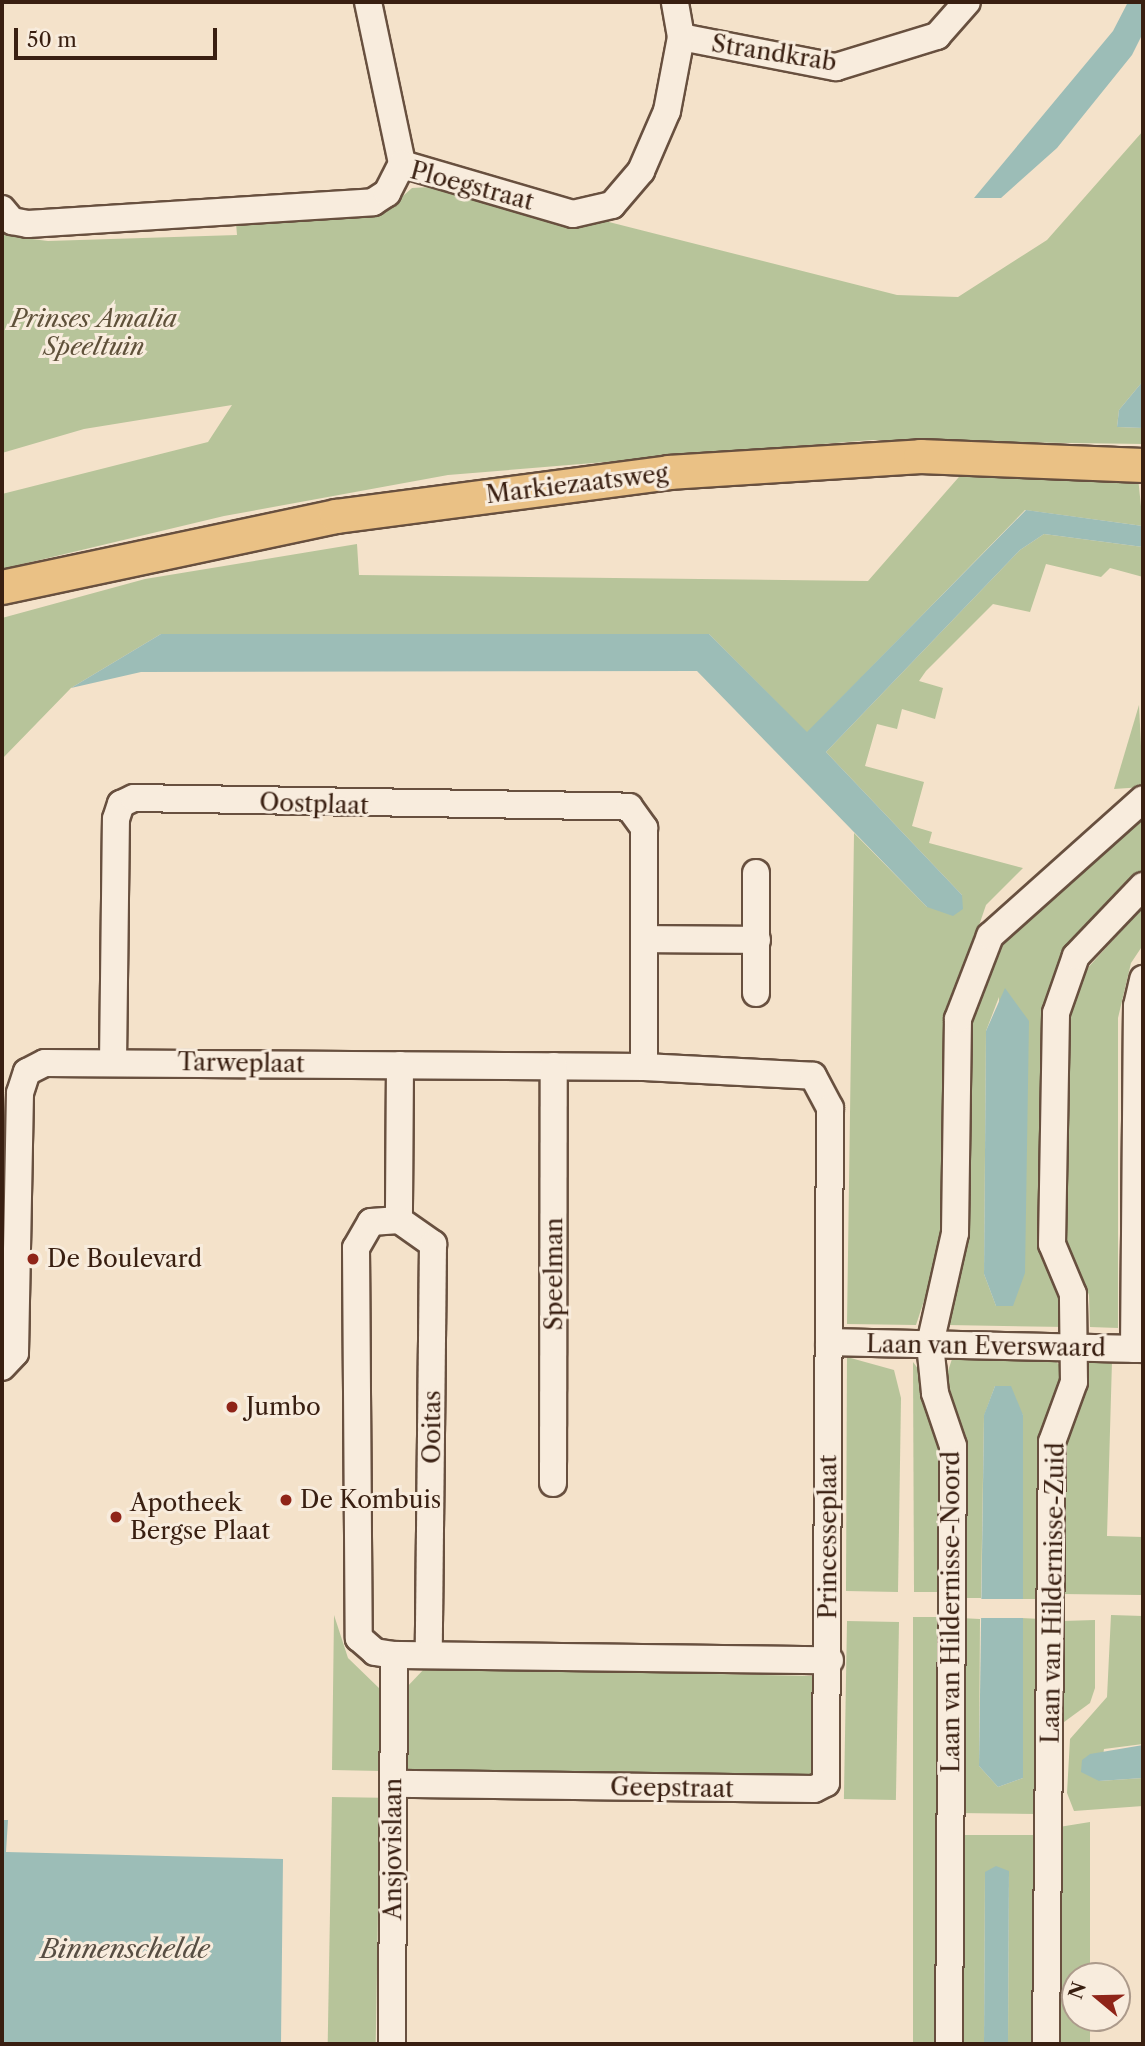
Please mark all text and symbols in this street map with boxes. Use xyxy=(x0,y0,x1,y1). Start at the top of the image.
scale bar xyxy=(18,14,220,58)
text: 50 m xyxy=(27,27,77,52)
street label: Strandkrab xyxy=(709,29,839,77)
street label: Ploegstraat xyxy=(407,156,537,216)
park label: Prinses Amalia Speeltuin xyxy=(11,305,177,361)
street label: Markiezaatsweg xyxy=(484,459,670,509)
street label: Oostplaat xyxy=(259,788,369,820)
street label: Tarweplaat xyxy=(177,1047,305,1079)
street label: Speelman xyxy=(540,1217,568,1331)
place label: De Boulevard xyxy=(47,1245,202,1273)
marker: De Boulevard xyxy=(25,1251,41,1267)
street label: Laan van Everswaard xyxy=(866,1330,1106,1362)
street label: Ooitas xyxy=(418,1390,446,1464)
place label: Jumbo xyxy=(246,1393,321,1421)
marker: Jumbo xyxy=(224,1399,240,1415)
street label: Laan van Hildernisse-Zuid xyxy=(1036,1442,1070,1744)
street label: Laan van Hildernisse-Noord xyxy=(937,1451,965,1773)
street label: Princesseplaat xyxy=(814,1455,842,1619)
place label: De Kombuis xyxy=(300,1486,441,1514)
place label: Apotheek Bergse Plaat xyxy=(130,1489,270,1545)
marker: De Kombuis xyxy=(278,1492,294,1508)
marker: Apotheek Bergse Plaat xyxy=(108,1509,124,1525)
street label: Geepstraat xyxy=(610,1773,734,1803)
street label: Ansjovislaan xyxy=(379,1778,407,1920)
water label: Binnenschelde xyxy=(40,1934,210,1966)
north arrow xyxy=(1061,1962,1131,2032)
text: N xyxy=(1064,1979,1091,2002)

